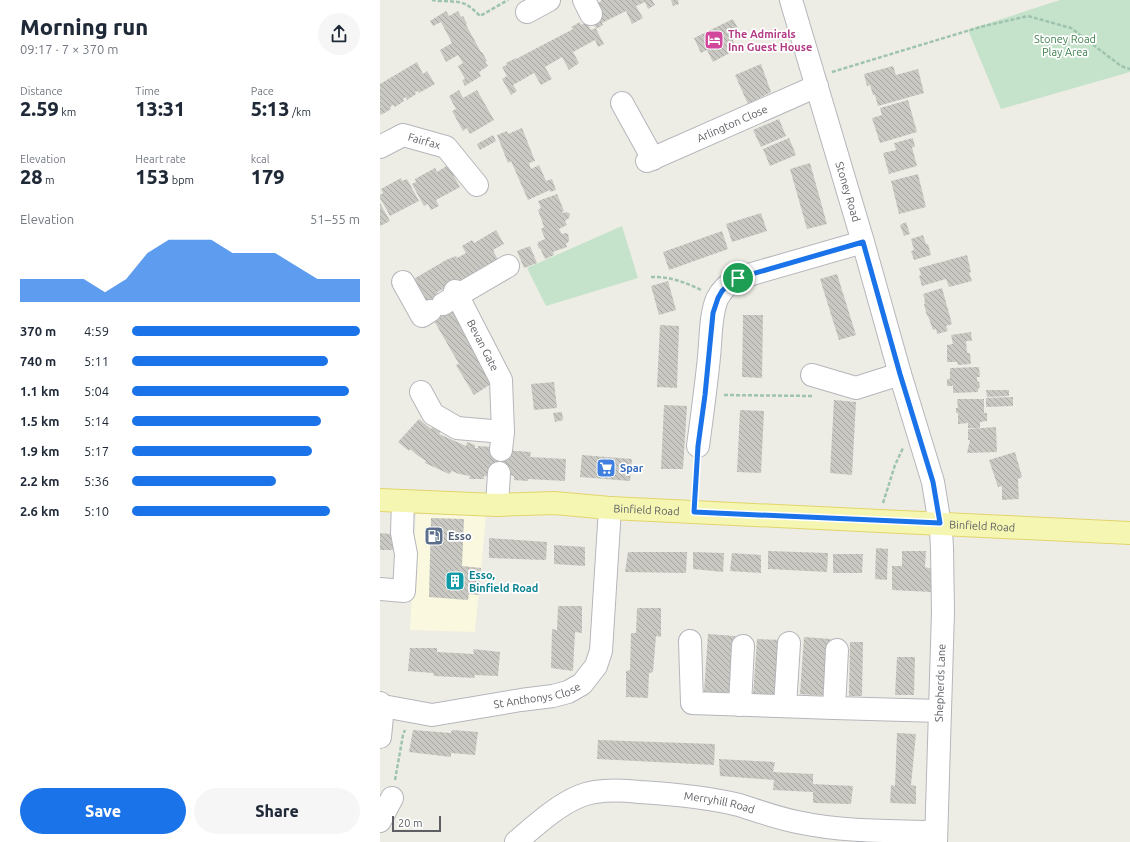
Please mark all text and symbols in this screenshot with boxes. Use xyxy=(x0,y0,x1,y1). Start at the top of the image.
button: share xyxy=(318,13,360,55)
text: Morning run xyxy=(20,14,148,39)
place label: The Admirals Inn Guest House xyxy=(728,28,812,53)
hotel icon: The Admirals Inn Guest House xyxy=(703,29,725,51)
park label: Stoney Road Play Area xyxy=(1034,33,1096,58)
text: 09:17 · 7 × 370 m xyxy=(20,42,119,56)
text: Distance xyxy=(20,85,63,97)
text: Time xyxy=(135,85,160,97)
text: Pace xyxy=(251,85,274,97)
text: 2.59 xyxy=(20,97,59,120)
text: 13:31 xyxy=(135,97,185,120)
text: 5:13 xyxy=(251,97,289,120)
street label: Arlington Close xyxy=(695,103,769,144)
text: km xyxy=(59,106,76,118)
text: /km xyxy=(289,106,311,118)
street label: Fairfax xyxy=(407,131,442,151)
text: Elevation xyxy=(20,153,66,165)
text: Heart rate xyxy=(135,153,186,165)
text: kcal xyxy=(251,153,270,165)
street label: Stoney Road xyxy=(833,160,863,223)
text: 28 xyxy=(20,165,43,188)
text: 153 xyxy=(135,165,169,188)
text: 179 xyxy=(251,165,285,188)
text: m xyxy=(43,174,55,186)
text: bpm xyxy=(169,174,194,186)
text: Elevation xyxy=(20,212,74,226)
text: 51–55 m xyxy=(310,212,360,226)
pin xyxy=(721,261,755,295)
icon: arrive xyxy=(727,267,749,289)
street label: Bevan Gate xyxy=(465,317,501,373)
text: 370 m xyxy=(20,324,56,338)
text: 4:59 xyxy=(84,324,109,338)
text: 740 m xyxy=(20,354,56,368)
text: 5:11 xyxy=(84,354,109,368)
text: 1.1 km xyxy=(20,384,59,398)
text: 5:04 xyxy=(84,384,109,398)
text: 1.5 km xyxy=(20,414,59,428)
text: 5:14 xyxy=(84,414,109,428)
text: 1.9 km xyxy=(20,444,59,458)
text: 5:17 xyxy=(84,444,109,458)
supermarket icon: Spar xyxy=(595,457,617,479)
place label: Spar xyxy=(620,462,644,474)
text: 2.2 km xyxy=(20,474,59,488)
text: 5:36 xyxy=(84,474,109,488)
street label: Binfield Road xyxy=(613,502,680,517)
text: 2.6 km xyxy=(20,504,59,518)
text: 5:10 xyxy=(84,504,109,518)
street label: Binfield Road xyxy=(949,518,1016,533)
fuel station icon: Esso xyxy=(423,525,445,547)
place label: Esso xyxy=(448,530,472,542)
place label: Esso, Binfield Road xyxy=(469,569,538,594)
building icon: Esso, Binfield Road xyxy=(444,570,466,592)
street label: Shepherds Lane xyxy=(933,644,947,722)
street label: St Anthonys Close xyxy=(493,680,583,711)
button: Save xyxy=(20,788,186,834)
button: Share xyxy=(194,788,360,834)
street label: Merryhill Road xyxy=(683,790,756,816)
scale bar xyxy=(392,814,441,833)
text: 20 m xyxy=(398,817,422,829)

